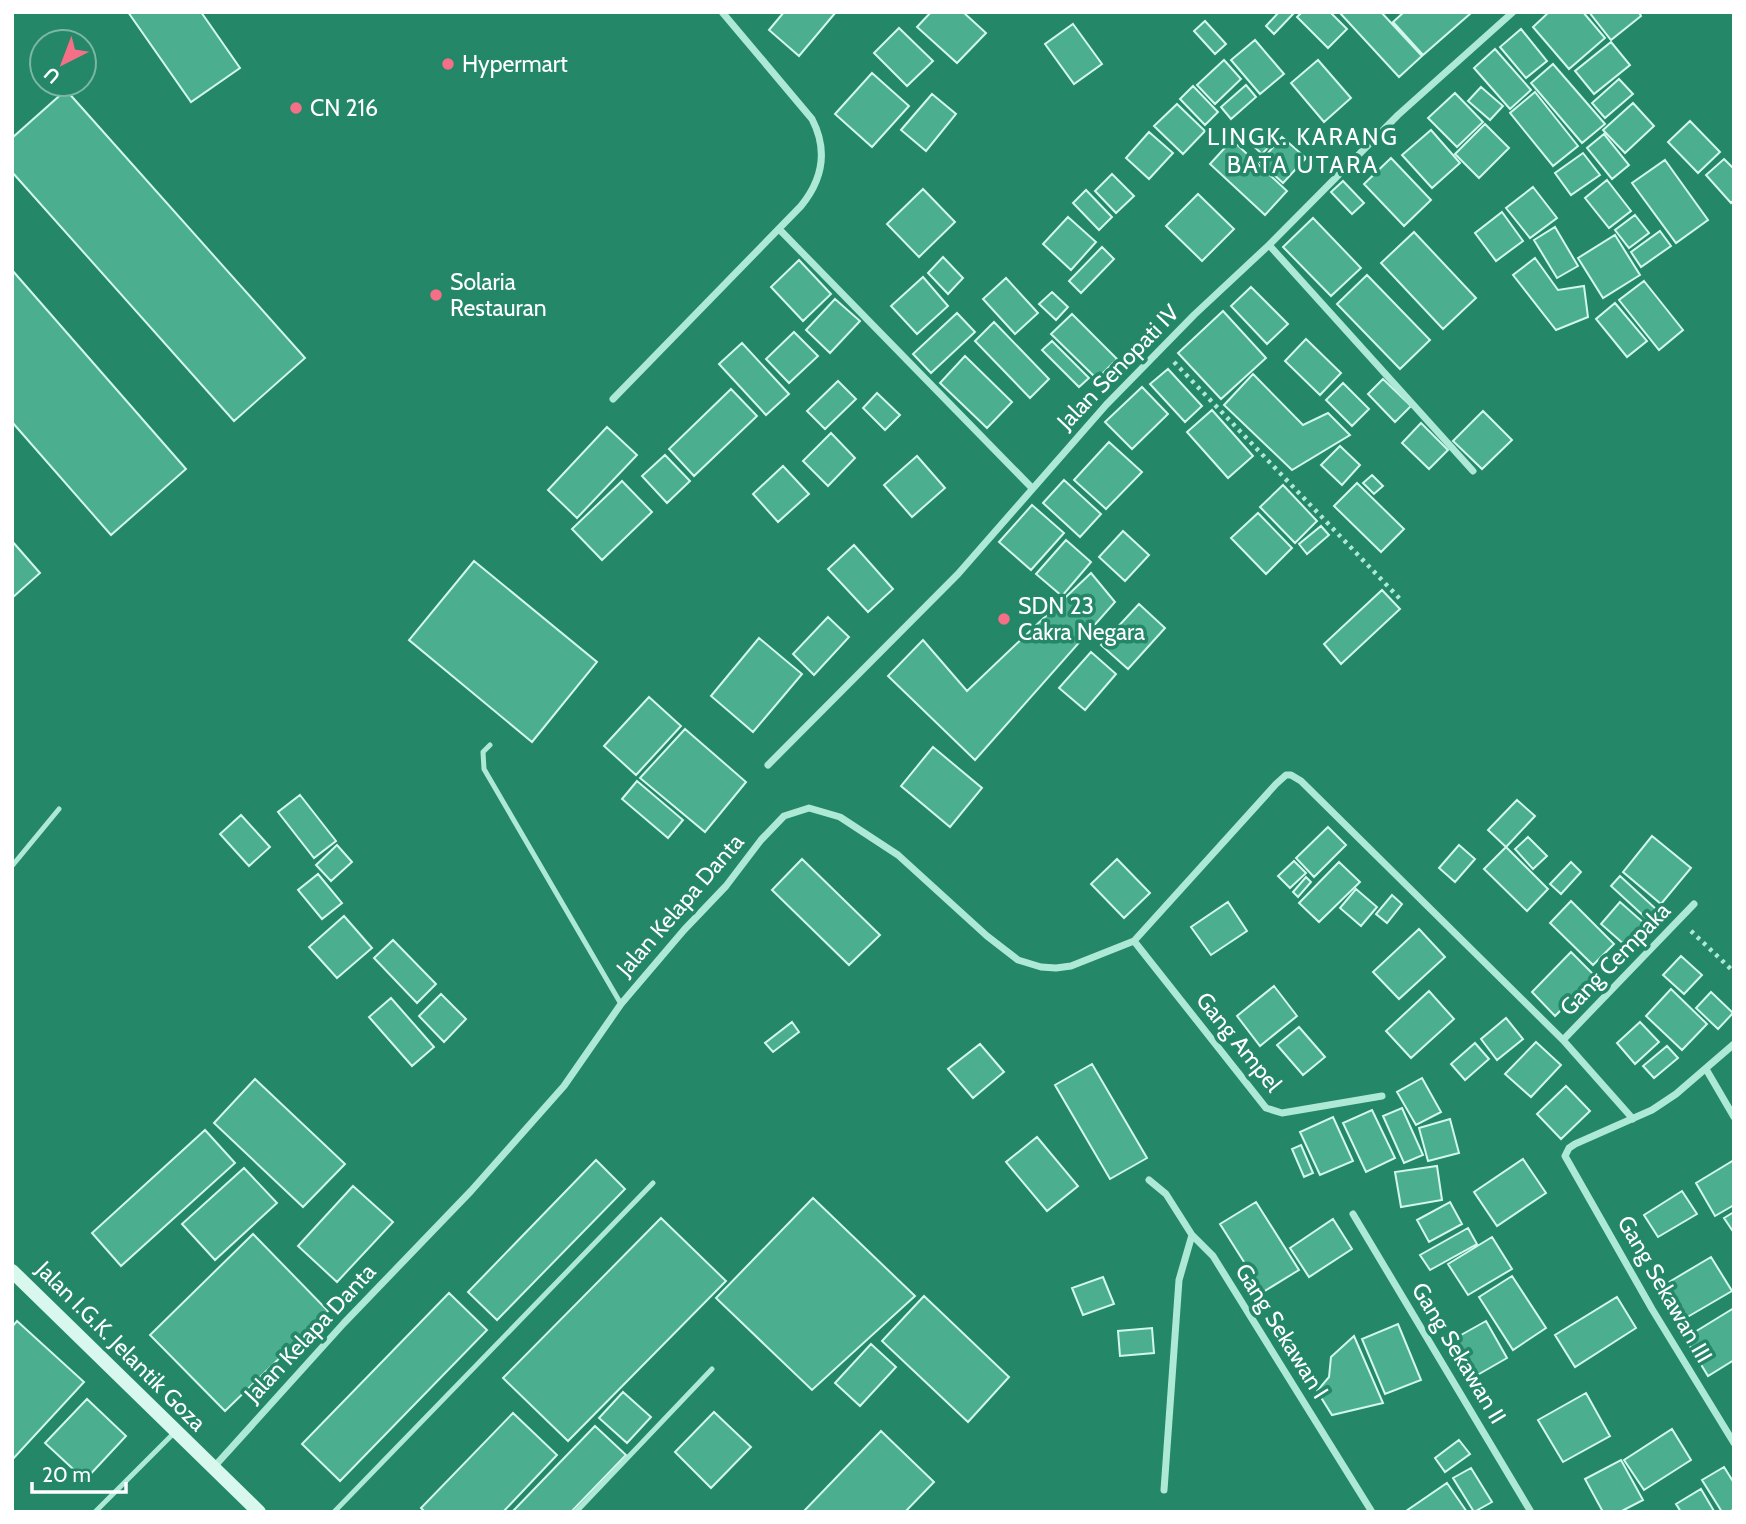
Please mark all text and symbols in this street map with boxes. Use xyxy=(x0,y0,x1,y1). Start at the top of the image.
north arrow xyxy=(28,28,98,98)
place label: Hypermart xyxy=(462,50,568,78)
marker: Hypermart xyxy=(440,56,456,72)
text: U xyxy=(39,62,65,88)
place label: CN 216 xyxy=(310,94,378,122)
marker: CN 216 xyxy=(288,100,304,116)
district label: LINGK. KARANG BATA UTARA xyxy=(1207,122,1399,179)
place label: Solaria Restauran xyxy=(450,268,547,322)
marker: Solaria Restauran xyxy=(428,287,444,303)
street label: Jalan Senopati IV xyxy=(1051,299,1185,436)
place label: SDN 23 Cakra Negara xyxy=(1018,592,1145,646)
marker: SDN 23 Cakra Negara xyxy=(996,611,1012,627)
street label: Jalan Kelapa Danta xyxy=(610,828,750,983)
street label: Gang Cempaka xyxy=(1554,896,1676,1022)
street label: Gang Ampel xyxy=(1190,986,1288,1098)
street label: Gang Sekawan III xyxy=(1612,1210,1718,1368)
street label: Jalan I.G.K. Jelantik Goza xyxy=(29,1254,212,1437)
street label: Jalan Kelapa Danta xyxy=(238,1258,382,1409)
street label: Gang Sekawan I xyxy=(1229,1258,1335,1404)
street label: Gang Sekawan II xyxy=(1406,1277,1512,1429)
scale bar xyxy=(32,1450,126,1494)
text: 20 m xyxy=(42,1462,91,1487)

